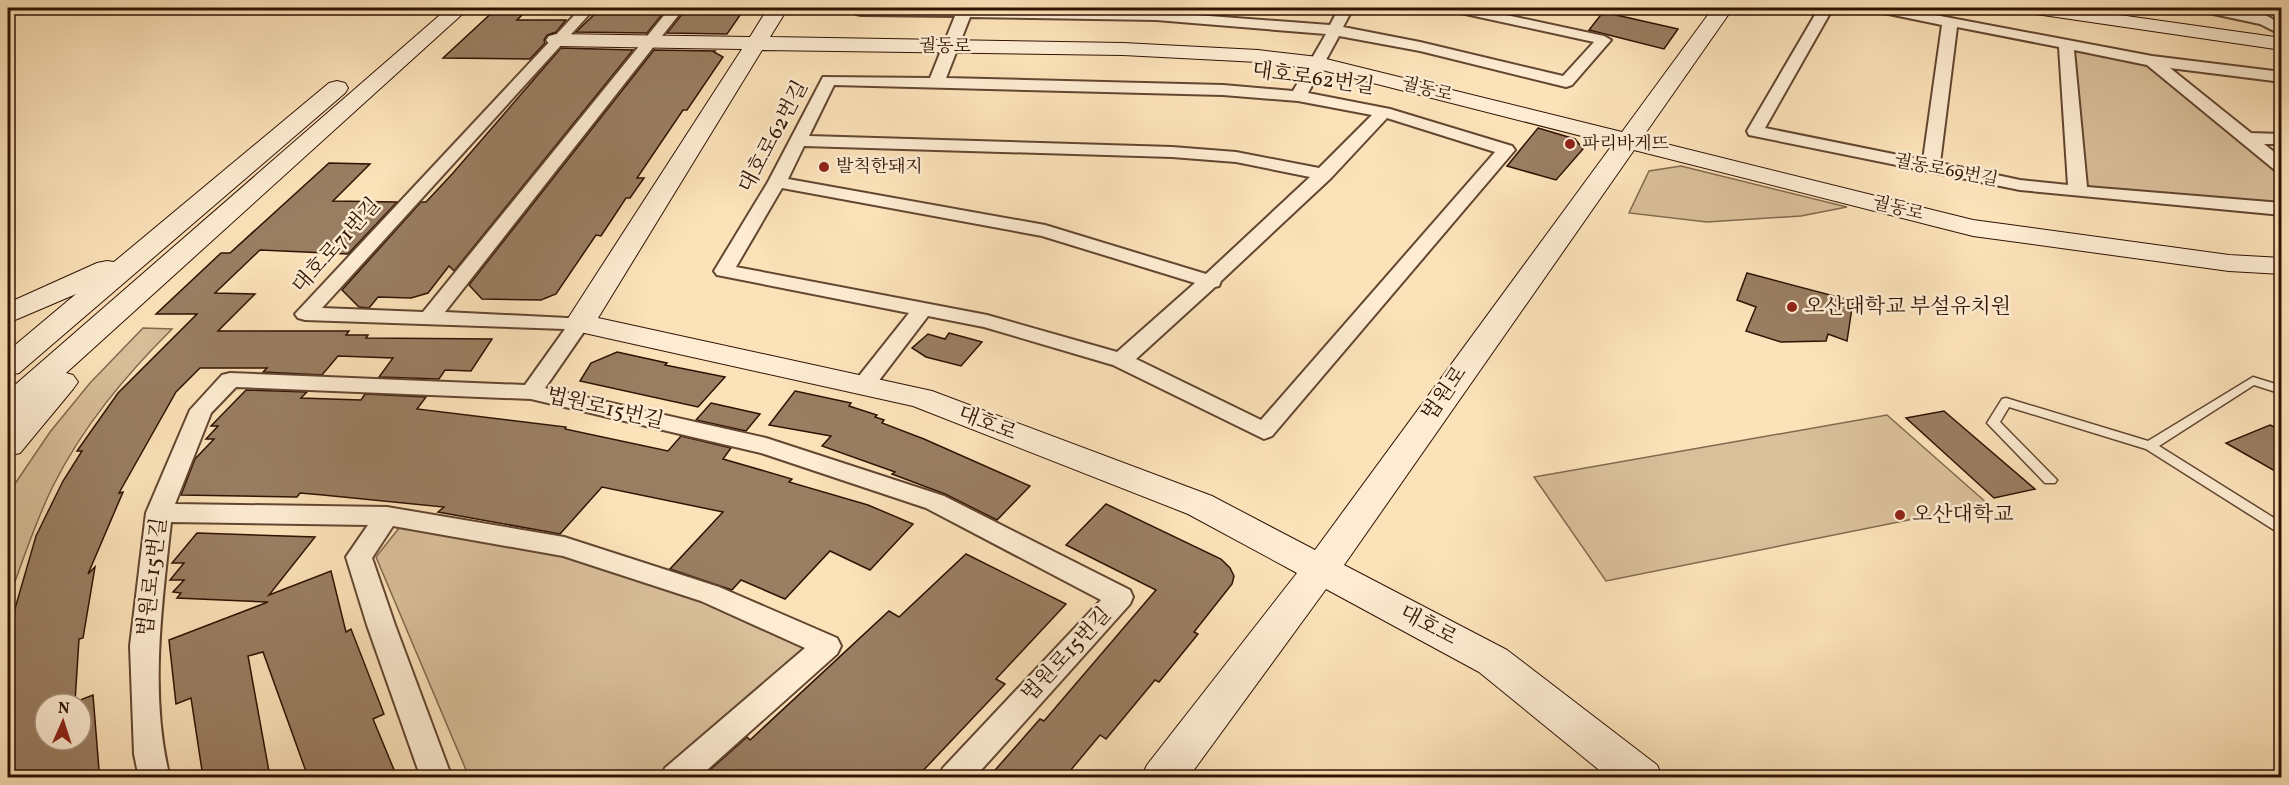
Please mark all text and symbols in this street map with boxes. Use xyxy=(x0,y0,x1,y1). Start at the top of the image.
street label: 궐동로 xyxy=(919,34,971,60)
street label: 대호로62번길 xyxy=(1250,56,1376,102)
street label: 궐동로 xyxy=(1399,72,1455,108)
street label: 대호로62번길 xyxy=(732,76,816,198)
place label: 파리바게뜨 xyxy=(1582,132,1670,157)
marker: 파리바게뜨 xyxy=(1563,137,1577,151)
street label: 궐동로69번길 xyxy=(1892,149,2000,193)
place label: 발칙한돼지 xyxy=(836,155,923,180)
marker: 발칙한돼지 xyxy=(817,160,831,174)
street label: 궐동로 xyxy=(1870,191,1926,227)
street label: 대호로71번길 xyxy=(286,192,388,300)
place label: 오산대학교 부설유치원 xyxy=(1804,293,2011,322)
marker: 오산대학교 부설유치원 xyxy=(1785,300,1799,314)
street label: 법원로 xyxy=(1416,361,1474,427)
street label: 법원로15번길 xyxy=(543,381,667,437)
street label: 대호로 xyxy=(953,400,1021,448)
place label: 오산대학교 xyxy=(1912,501,2013,530)
marker: 오산대학교 xyxy=(1893,508,1907,522)
street label: 법원로15번길 xyxy=(131,516,175,638)
street label: 대호로 xyxy=(1394,599,1462,653)
street label: 법원로15번길 xyxy=(1016,601,1118,709)
north arrow xyxy=(33,692,93,752)
text: N xyxy=(57,698,70,720)

